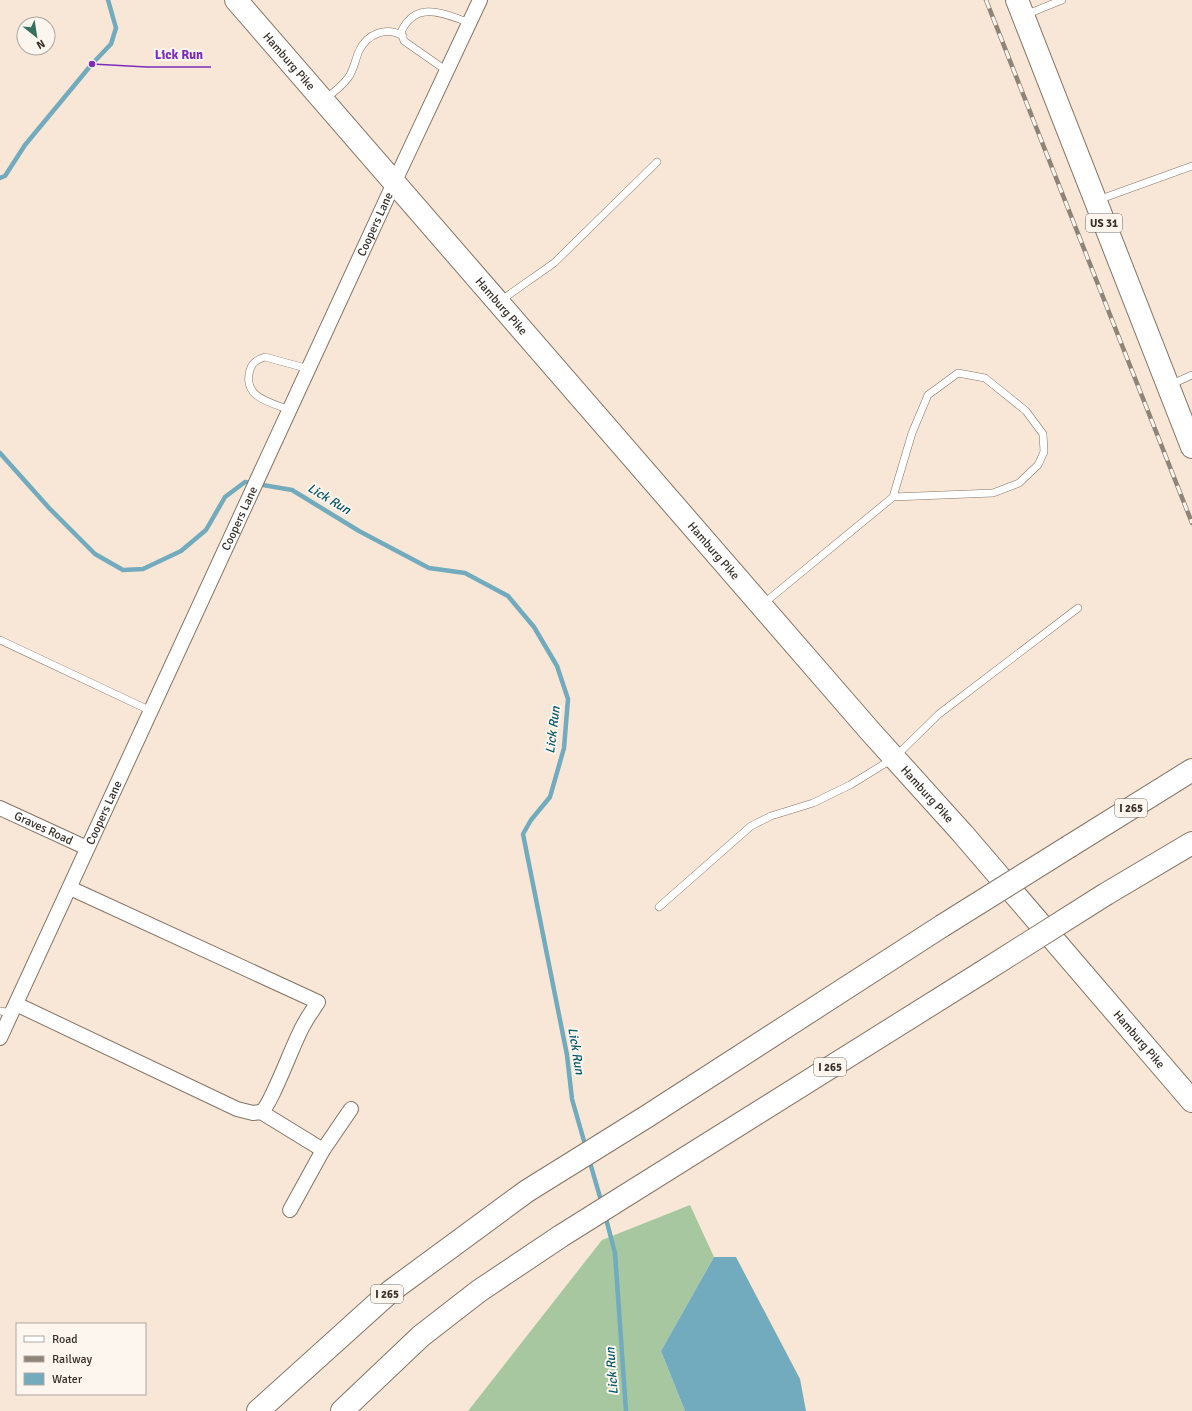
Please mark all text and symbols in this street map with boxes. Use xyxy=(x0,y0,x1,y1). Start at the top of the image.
north arrow xyxy=(16,16,56,56)
street label: Hamburg Pike xyxy=(260,29,318,93)
text: N xyxy=(34,37,47,52)
callout: Lick Run xyxy=(147,42,211,67)
text: Lick Run xyxy=(155,47,203,63)
street label: Coopers Lane xyxy=(354,190,396,259)
road number: US 31 xyxy=(1086,214,1122,232)
street label: Hamburg Pike xyxy=(472,274,531,338)
water label: Lick Run xyxy=(305,480,354,519)
street label: Coopers Lane xyxy=(218,484,261,553)
street label: Hamburg Pike xyxy=(684,519,743,583)
water label: Lick Run xyxy=(542,705,564,754)
street label: Hamburg Pike xyxy=(898,763,957,826)
street label: Coopers Lane xyxy=(82,778,125,847)
road number: I 265 xyxy=(1115,799,1147,817)
street label: Graves Road xyxy=(12,808,75,848)
street label: Hamburg Pike xyxy=(1110,1007,1168,1072)
water label: Lick Run xyxy=(564,1026,588,1077)
road number: I 265 xyxy=(814,1058,846,1076)
road number: I 265 xyxy=(371,1285,403,1303)
legend xyxy=(16,1323,146,1395)
text: Road xyxy=(52,1332,78,1347)
water label: Lick Run xyxy=(602,1346,622,1395)
text: Railway xyxy=(52,1352,92,1367)
text: Water xyxy=(52,1372,83,1387)

